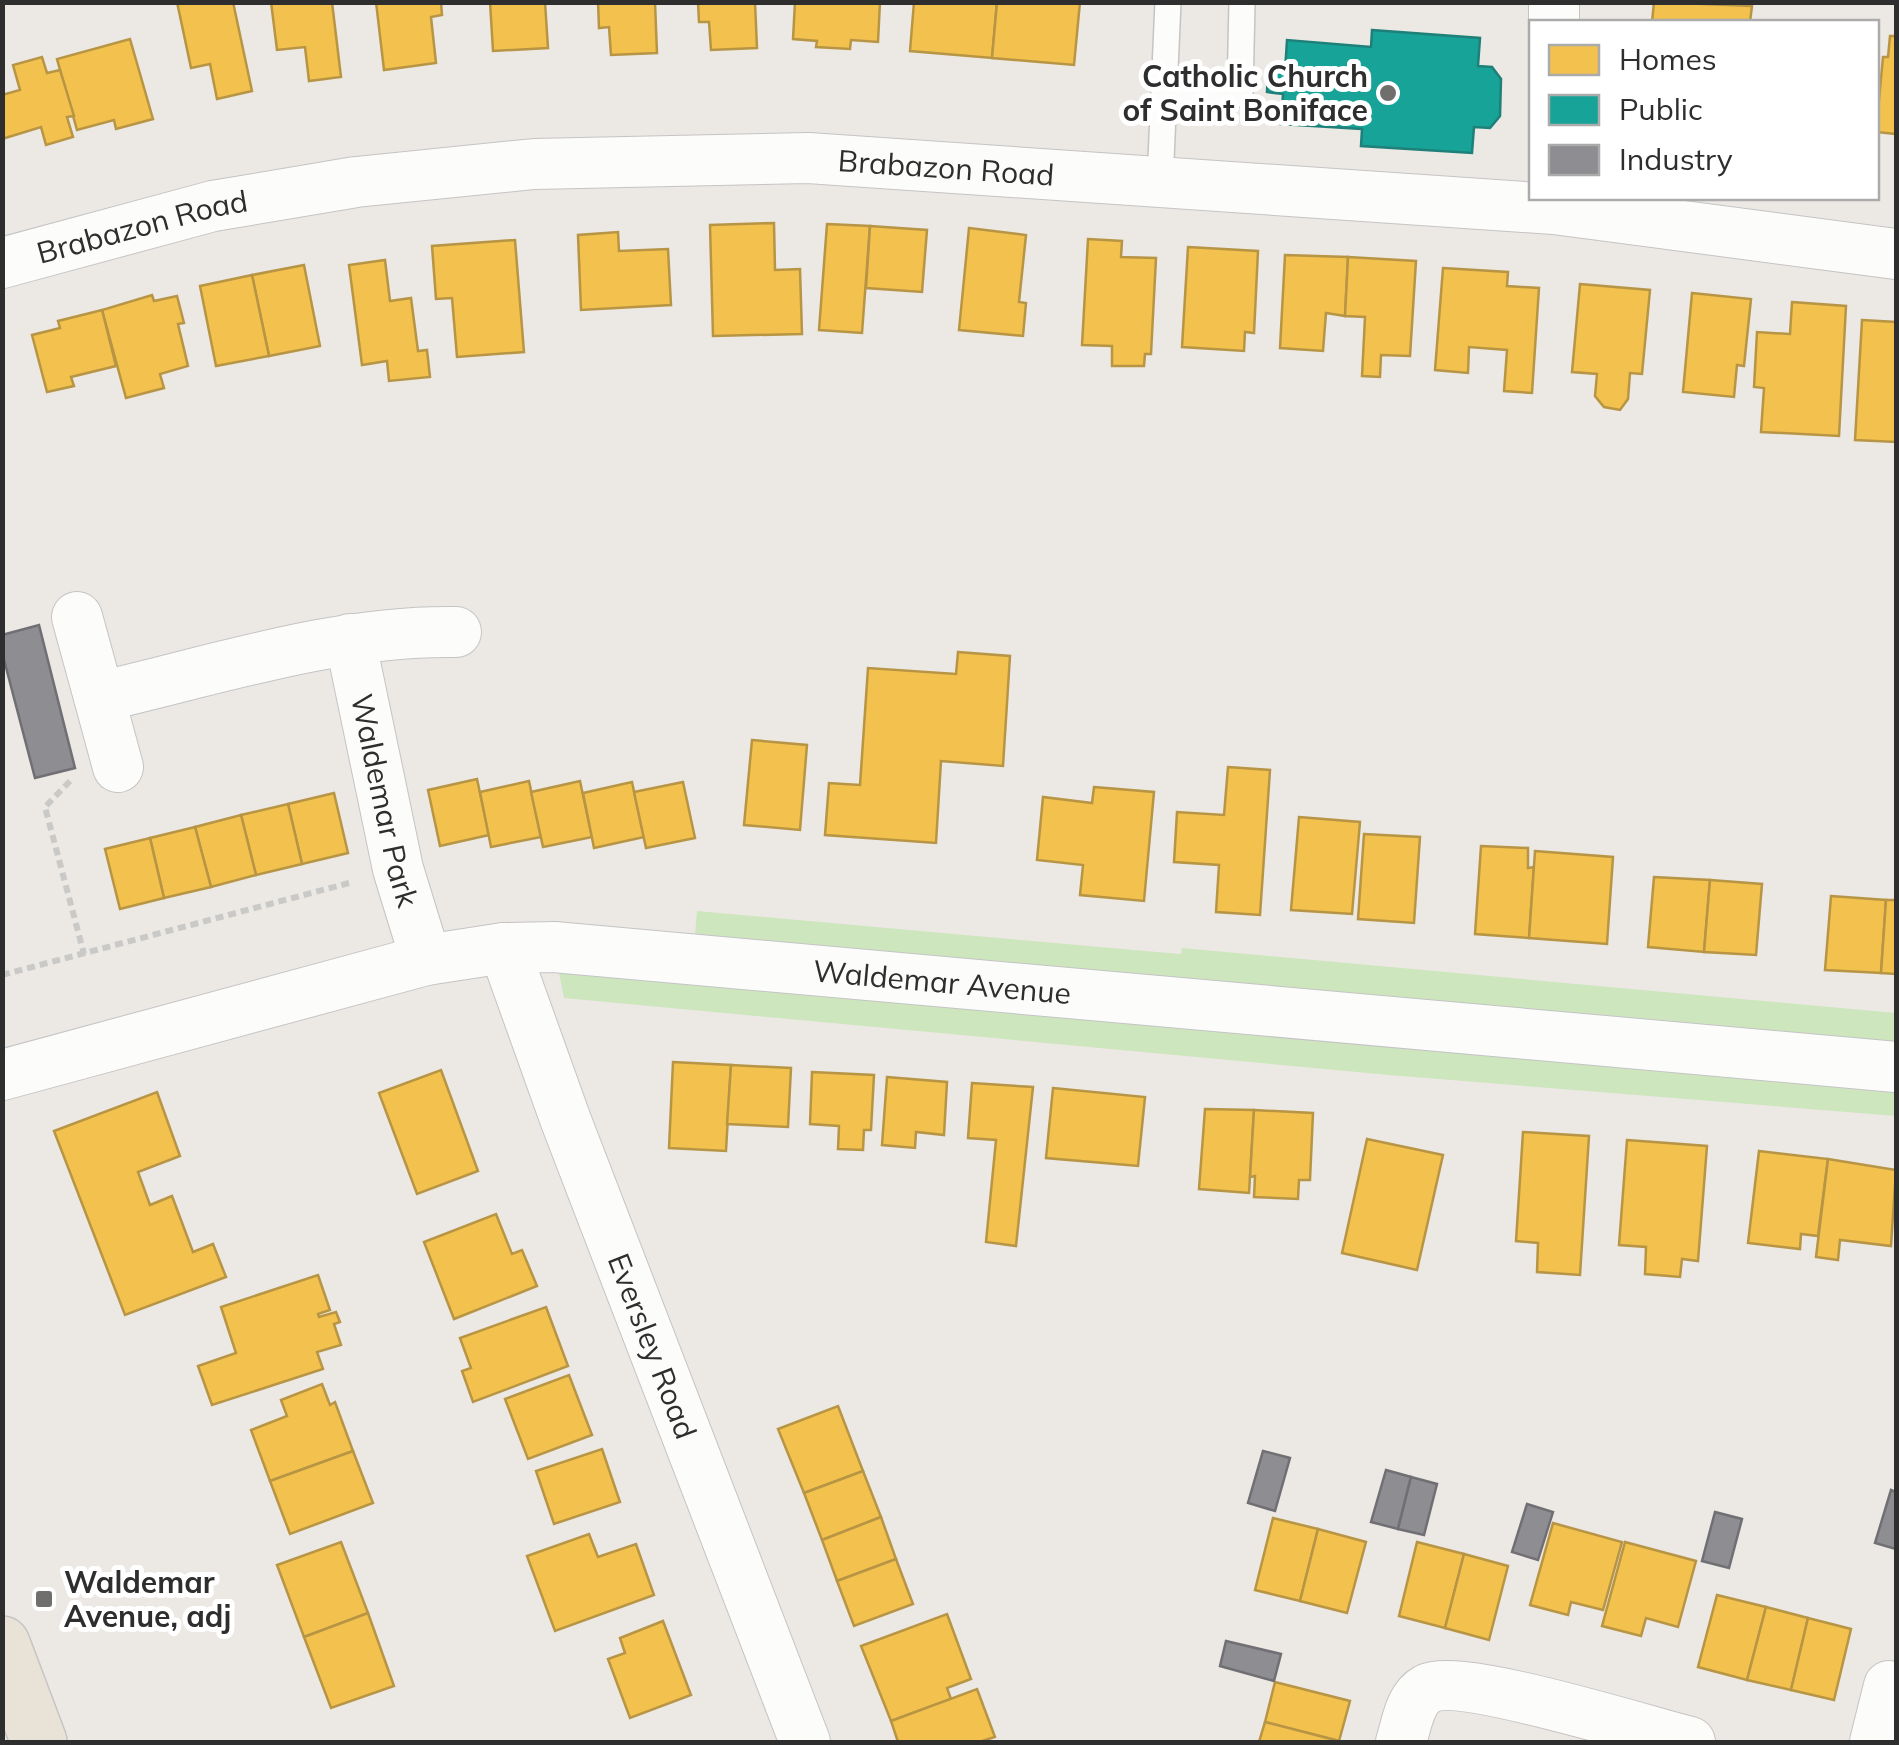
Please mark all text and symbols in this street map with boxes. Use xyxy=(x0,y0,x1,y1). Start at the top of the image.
legend xyxy=(1529,20,1879,200)
text: Homes xyxy=(1619,40,1717,78)
place label: Catholic Church of Saint Boniface xyxy=(1123,57,1368,129)
marker: Catholic Church of Saint Boniface xyxy=(1377,82,1399,104)
text: Public xyxy=(1619,90,1703,128)
text: Industry xyxy=(1619,140,1733,178)
street label: Brabazon Road xyxy=(837,141,1055,194)
street label: Brabazon Road xyxy=(32,182,250,272)
street label: Waldemar Park xyxy=(343,690,428,912)
street label: Waldemar Avenue xyxy=(812,951,1073,1012)
street label: Eversley Road xyxy=(600,1248,706,1444)
place label: Waldemar Avenue, adj xyxy=(64,1563,231,1635)
marker: Waldemar Avenue, adj xyxy=(33,1588,55,1610)

